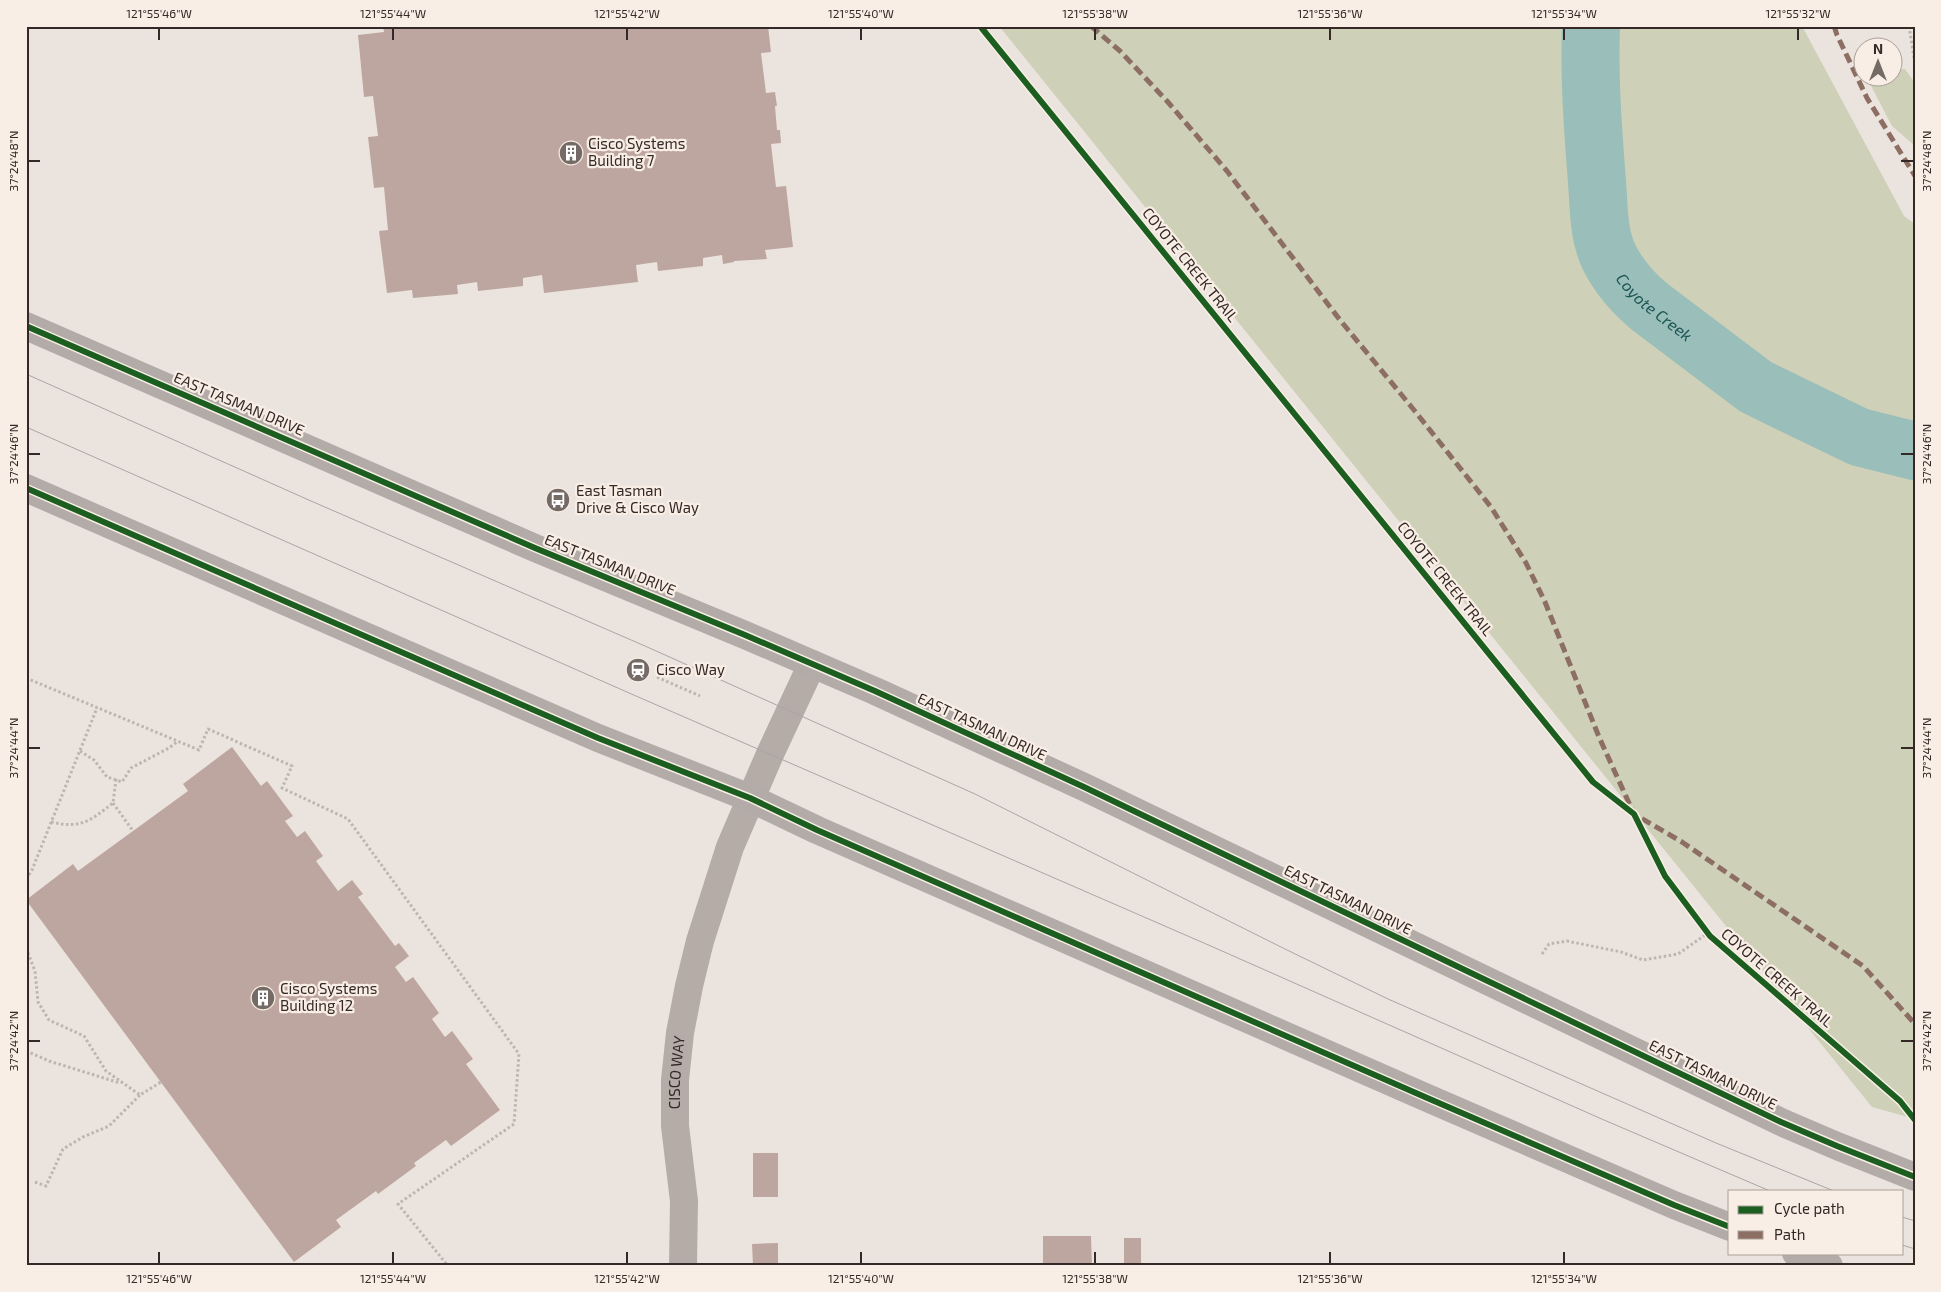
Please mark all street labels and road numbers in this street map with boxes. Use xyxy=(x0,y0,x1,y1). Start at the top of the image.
street label: COYOTE CREEK TRAIL xyxy=(1139,204,1243,325)
street label: EAST TASMAN DRIVE xyxy=(171,367,307,439)
street label: COYOTE CREEK TRAIL xyxy=(1394,518,1498,639)
street label: EAST TASMAN DRIVE xyxy=(542,529,679,599)
street label: EAST TASMAN DRIVE xyxy=(915,688,1050,764)
street label: EAST TASMAN DRIVE xyxy=(1281,860,1415,938)
street label: COYOTE CREEK TRAIL xyxy=(1718,924,1837,1031)
street label: CISCO WAY xyxy=(665,1035,688,1109)
street label: EAST TASMAN DRIVE xyxy=(1646,1035,1780,1113)

